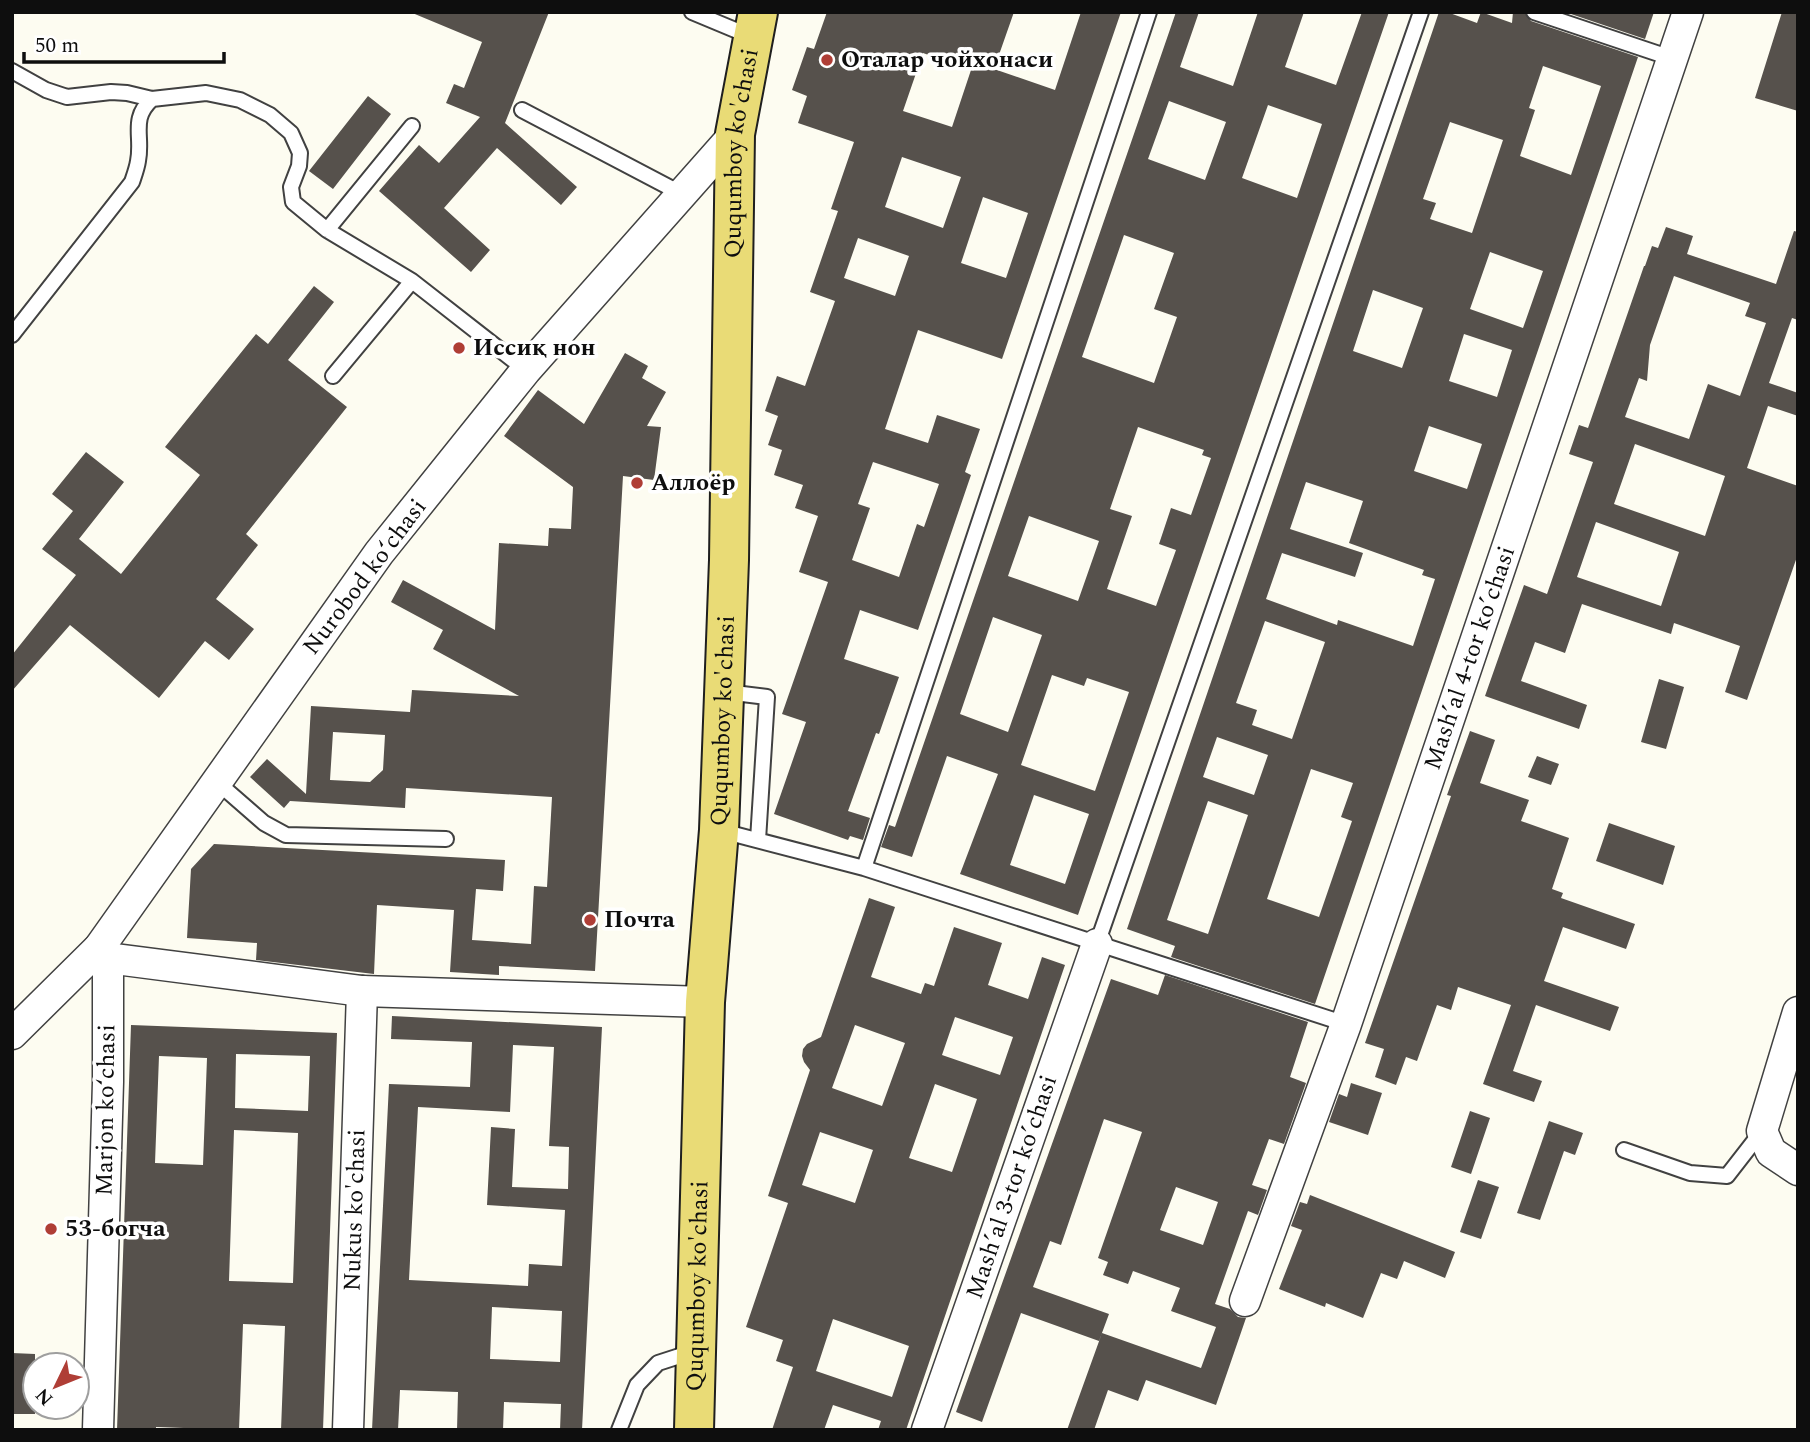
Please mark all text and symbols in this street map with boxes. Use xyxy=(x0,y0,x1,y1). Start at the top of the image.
scale bar xyxy=(24,21,224,65)
text: 50 m xyxy=(35,30,79,62)
place label: Оталар чойхонаси xyxy=(841,42,1053,78)
street label: Ququmboy ko'chasi xyxy=(715,46,769,259)
marker: Оталар чойхонаси xyxy=(819,52,835,68)
place label: Иссиқ нон xyxy=(473,330,596,366)
marker: Иссиқ нон xyxy=(451,340,467,356)
place label: Аллоёр xyxy=(651,465,735,501)
marker: Аллоёр xyxy=(629,475,645,491)
street label: Nurobod koʻchasi xyxy=(294,491,436,663)
street label: Mashʼal 4-tor koʼchasi xyxy=(1415,541,1525,775)
street label: Ququmboy ko'chasi xyxy=(701,615,745,827)
place label: Почта xyxy=(604,902,676,938)
marker: Почта xyxy=(582,912,598,928)
street label: Marjon koʻchasi xyxy=(87,1024,125,1196)
street label: Mashʼal 3-tor koʼchasi xyxy=(957,1070,1067,1304)
street label: Nukus ko'chasi xyxy=(334,1128,376,1292)
street label: Ququmboy ko'chasi xyxy=(677,1180,718,1392)
place label: 53-богча xyxy=(65,1211,166,1247)
marker: 53-богча xyxy=(43,1221,59,1237)
north arrow xyxy=(21,1351,91,1421)
text: N xyxy=(29,1381,61,1412)

